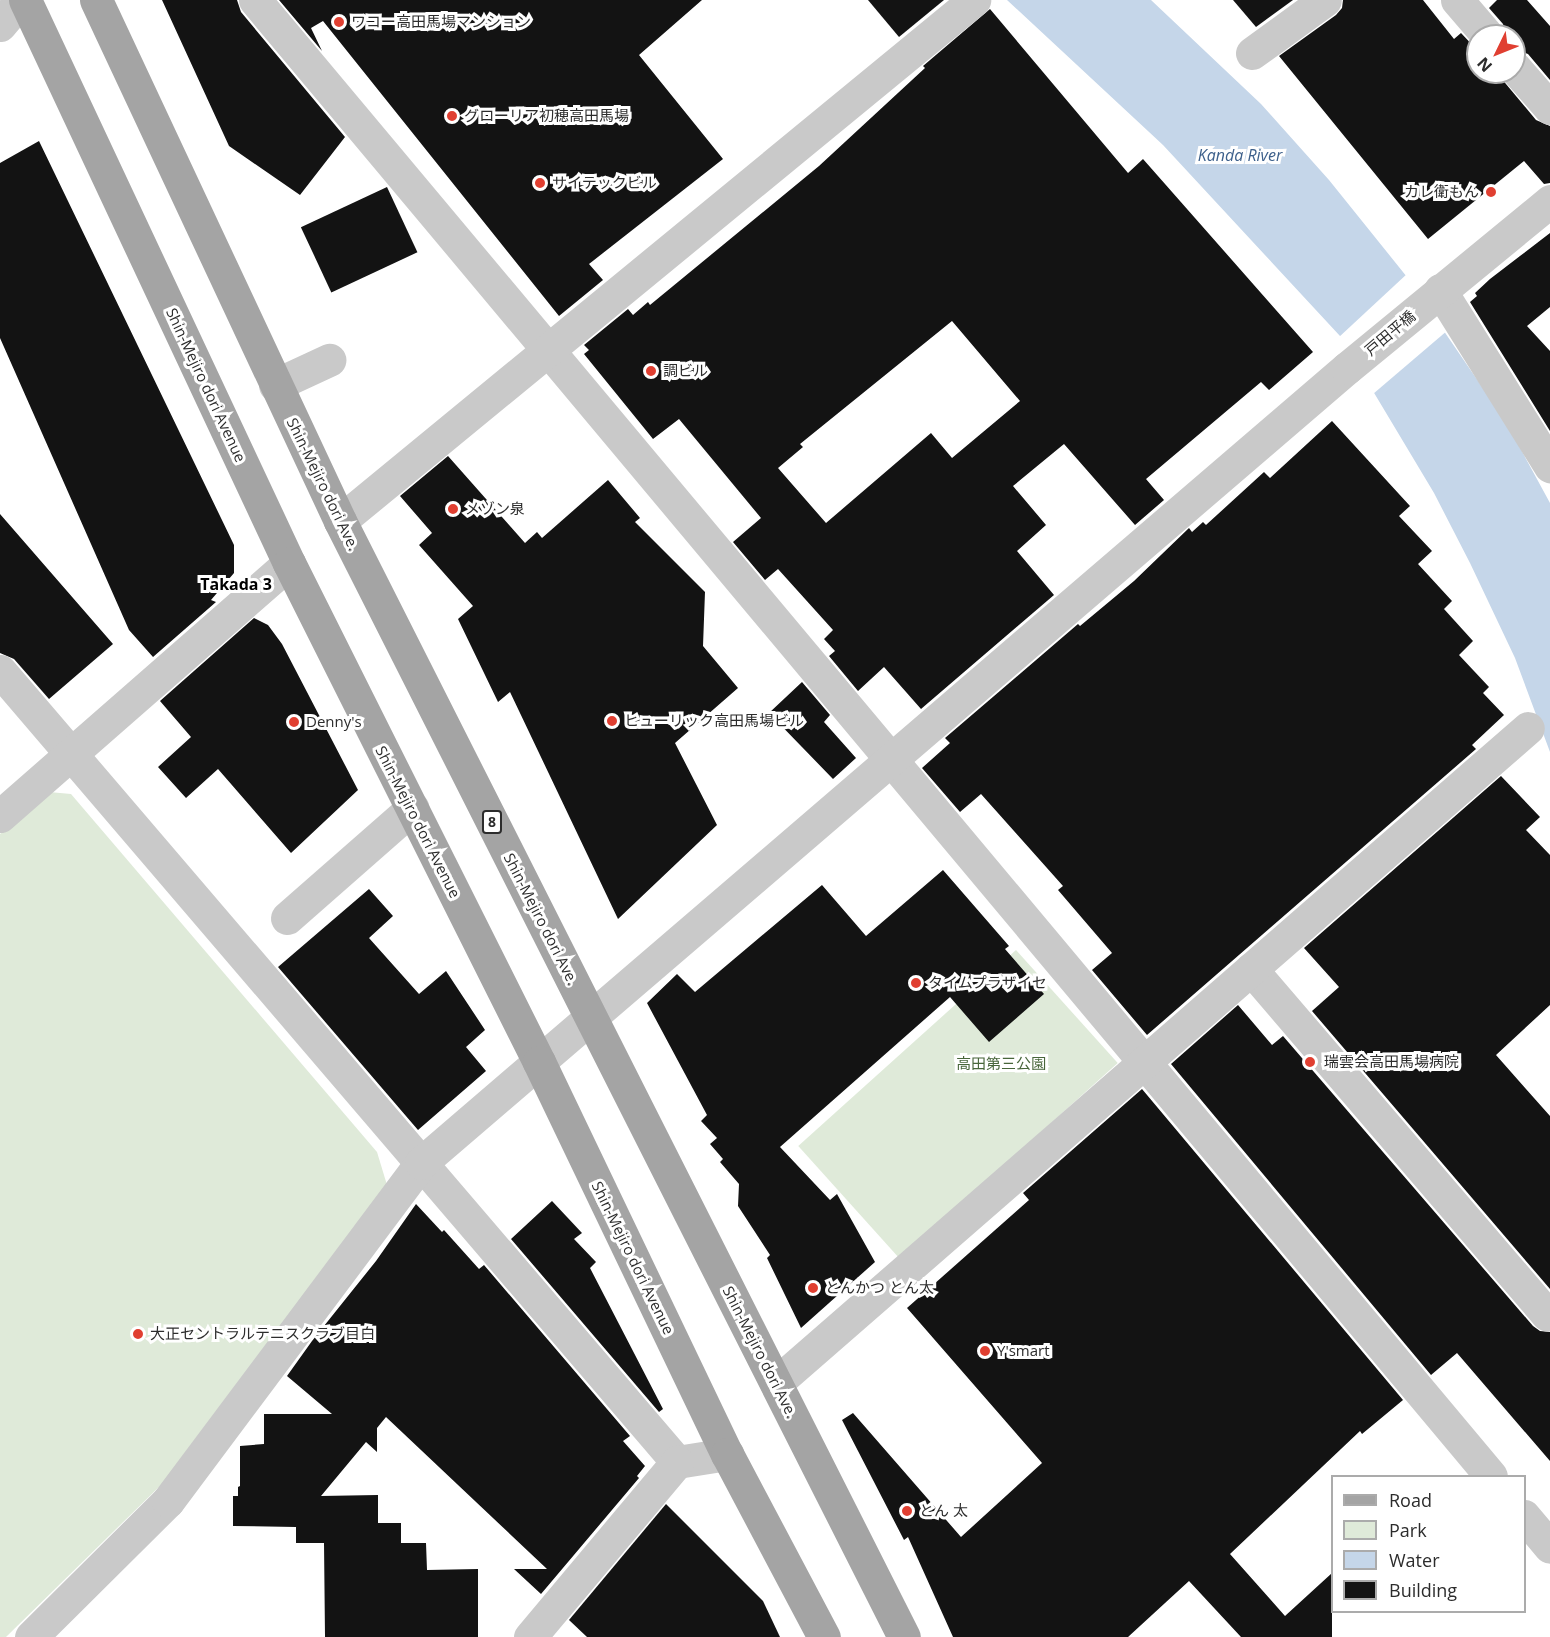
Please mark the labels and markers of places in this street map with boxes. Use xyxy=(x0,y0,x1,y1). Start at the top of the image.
place label: ワコー高田馬場マンション xyxy=(351,13,531,31)
marker: ワコー高田馬場マンション xyxy=(332,15,346,29)
place label: グローリア初穂高田馬場 xyxy=(464,107,629,125)
marker: グローリア初穂高田馬場 xyxy=(445,109,459,123)
place label: サイテックビル xyxy=(552,174,657,192)
marker: サイテックビル xyxy=(533,176,547,190)
place label: カレ衛もん xyxy=(1404,183,1479,201)
marker: カレ衛もん xyxy=(1484,185,1498,199)
place label: 調ビル xyxy=(663,362,708,380)
marker: 調ビル xyxy=(644,364,658,378)
place label: メゾン泉 xyxy=(465,500,525,518)
marker: メゾン泉 xyxy=(446,502,460,516)
place label: ヒューリック高田馬場ビル xyxy=(624,712,804,730)
place label: Denny's xyxy=(306,713,362,731)
marker: ヒューリック高田馬場ビル xyxy=(605,714,619,728)
marker: Denny's xyxy=(287,715,301,729)
place label: タイムプラザイセ xyxy=(928,974,1048,992)
marker: タイムプラザイセ xyxy=(909,976,923,990)
marker: 瑞雲会高田馬場病院 xyxy=(1301,1053,1319,1071)
place label: 瑞雲会高田馬場病院 xyxy=(1324,1053,1459,1071)
place label: とんかつ とん太 xyxy=(825,1279,934,1297)
marker: とんかつ とん太 xyxy=(806,1281,820,1295)
place label: 大正セントラルテニスクラブ目白 xyxy=(150,1325,375,1343)
marker: 大正セントラルテニスクラブ目白 xyxy=(131,1327,145,1341)
place label: Y'smart xyxy=(997,1342,1050,1360)
marker: Y'smart xyxy=(978,1344,992,1358)
place label: とん 太 xyxy=(919,1502,968,1520)
marker: とん 太 xyxy=(900,1504,914,1518)

